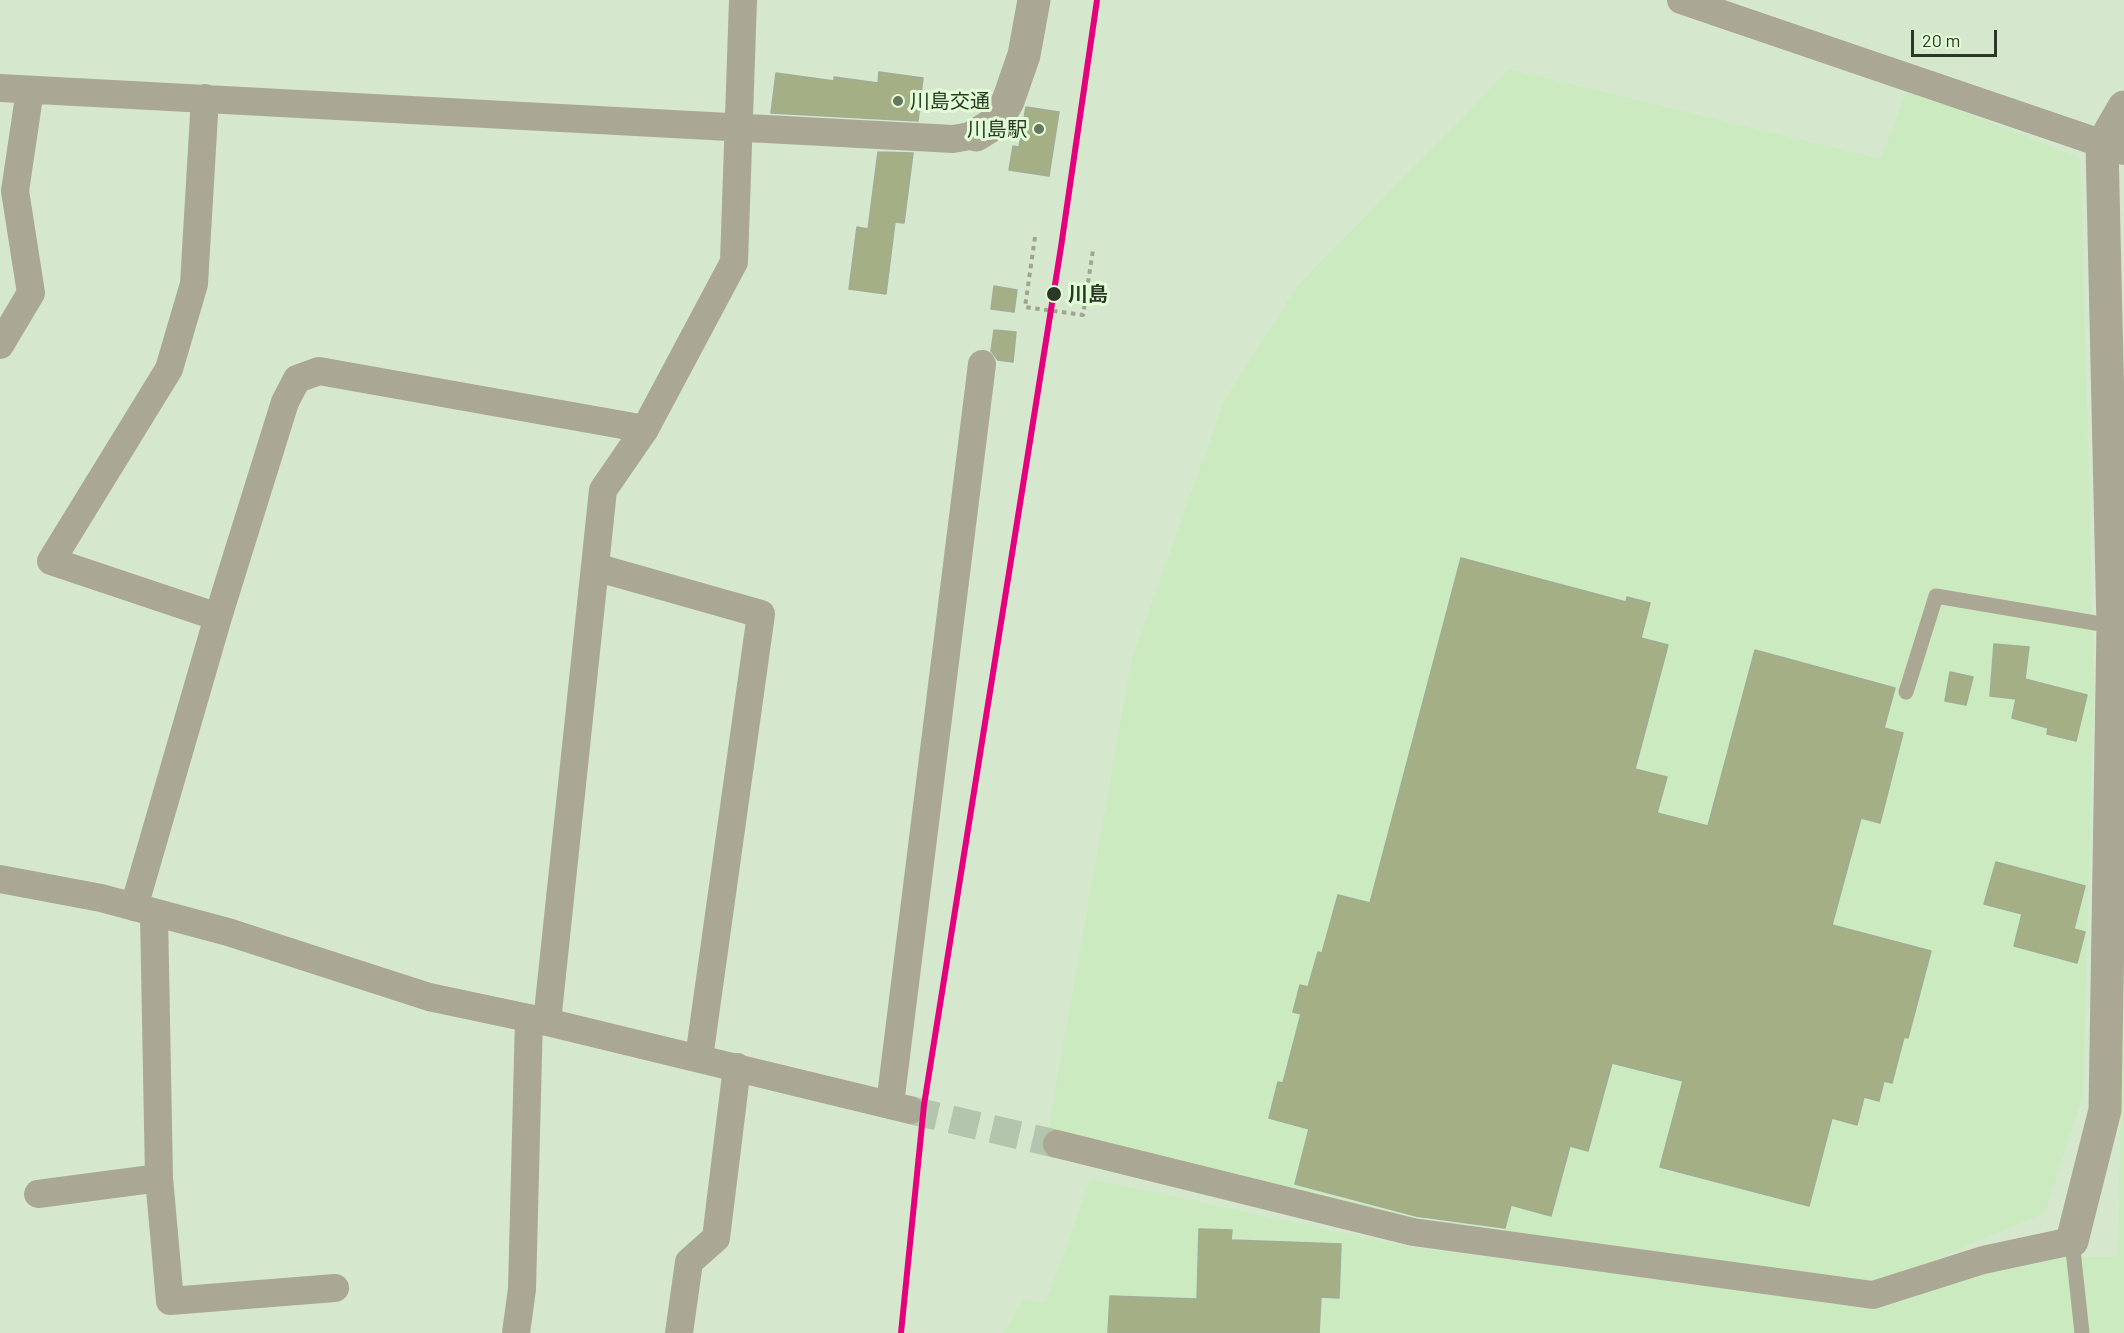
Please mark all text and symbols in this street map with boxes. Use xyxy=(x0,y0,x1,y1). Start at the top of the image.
scale bar xyxy=(1914,18,2000,56)
text: 20 m xyxy=(1922,29,1960,51)
place label: 川島交通 xyxy=(910,89,990,113)
marker: 川島交通 xyxy=(891,94,905,108)
place label: 川島駅 xyxy=(967,117,1027,141)
marker: 川島駅 xyxy=(1032,122,1046,136)
place label: 川島 xyxy=(1068,282,1108,306)
marker: 川島 xyxy=(1045,285,1063,303)

